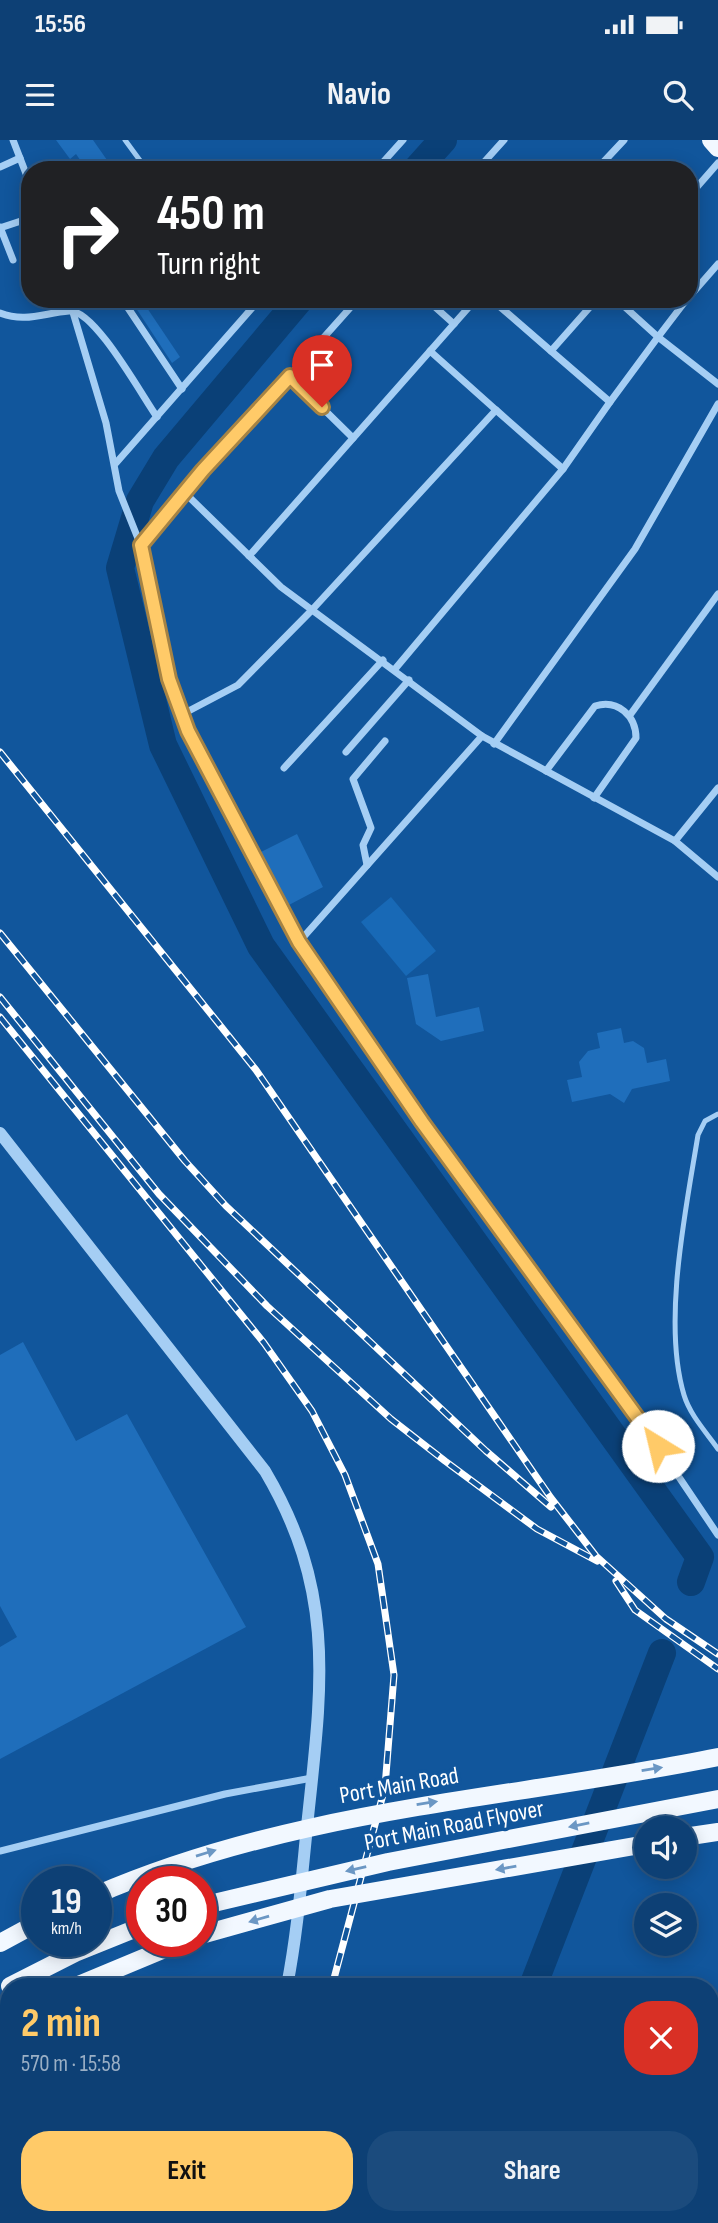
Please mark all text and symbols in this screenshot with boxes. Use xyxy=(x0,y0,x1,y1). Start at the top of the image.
text: 15:56 xyxy=(35,9,86,40)
text: Navio xyxy=(327,75,391,114)
icon: menu xyxy=(21,76,59,114)
icon: search xyxy=(659,76,697,114)
text: 450 m xyxy=(157,185,265,244)
icon: right xyxy=(42,189,133,280)
text: Turn right xyxy=(157,245,261,284)
pin xyxy=(292,335,352,407)
icon: arrive xyxy=(303,346,341,384)
position arrow xyxy=(621,1409,695,1483)
street label: Port Main Road xyxy=(337,1761,461,1810)
one-way arrow xyxy=(641,1764,663,1775)
street label: Port Main Road Flyover xyxy=(362,1794,546,1857)
one-way arrow xyxy=(417,1798,439,1809)
map controls xyxy=(634,1816,697,1956)
button: sound xyxy=(634,1816,697,1879)
one-way arrow xyxy=(568,1820,590,1831)
one-way arrow xyxy=(195,1848,216,1858)
one-way arrow xyxy=(495,1863,517,1874)
one-way arrow xyxy=(345,1864,367,1875)
speed limit sign: 30 xyxy=(126,1866,217,1957)
text: 19 xyxy=(51,1881,82,1924)
button: layers xyxy=(634,1893,697,1956)
one-way arrow xyxy=(248,1914,270,1925)
text: km/h xyxy=(51,1918,82,1939)
text: 2 min xyxy=(21,1998,101,2049)
button: close xyxy=(624,2001,698,2075)
text: 570 m · 15:58 xyxy=(21,2050,121,2078)
button: Exit xyxy=(21,2131,353,2211)
button: Share xyxy=(367,2131,698,2211)

